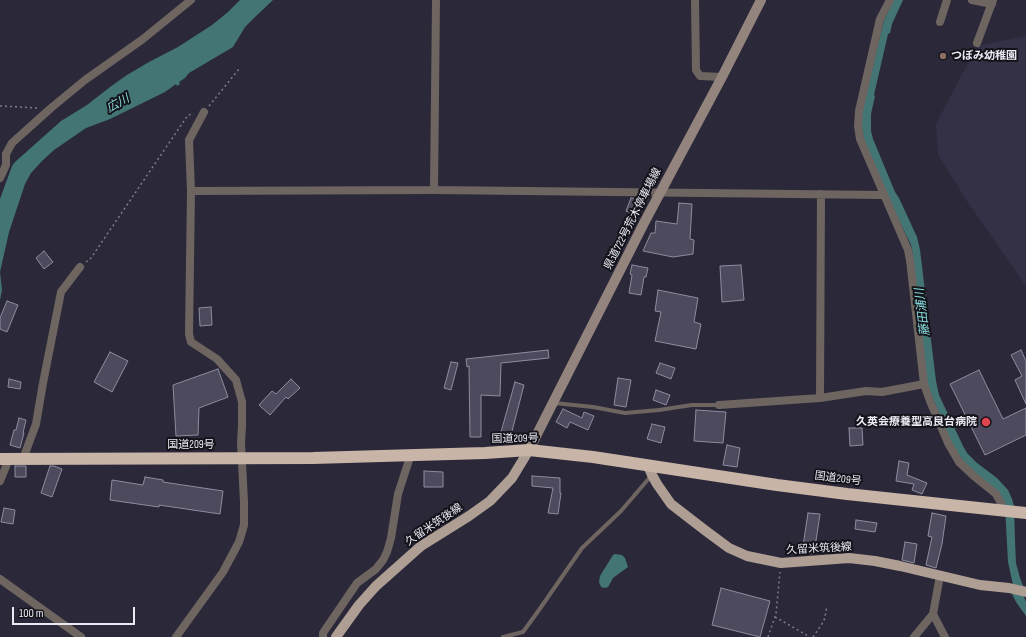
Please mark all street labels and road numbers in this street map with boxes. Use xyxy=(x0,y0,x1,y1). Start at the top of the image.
street label: 県道722号荒木停車場線 xyxy=(602,166,664,272)
street label: 国道209号 xyxy=(491,432,539,446)
street label: 国道209号 xyxy=(167,438,215,452)
street label: 国道209号 xyxy=(814,470,862,488)
street label: 久留米筑後線 xyxy=(403,501,465,549)
street label: 久留米筑後線 xyxy=(786,541,852,557)

